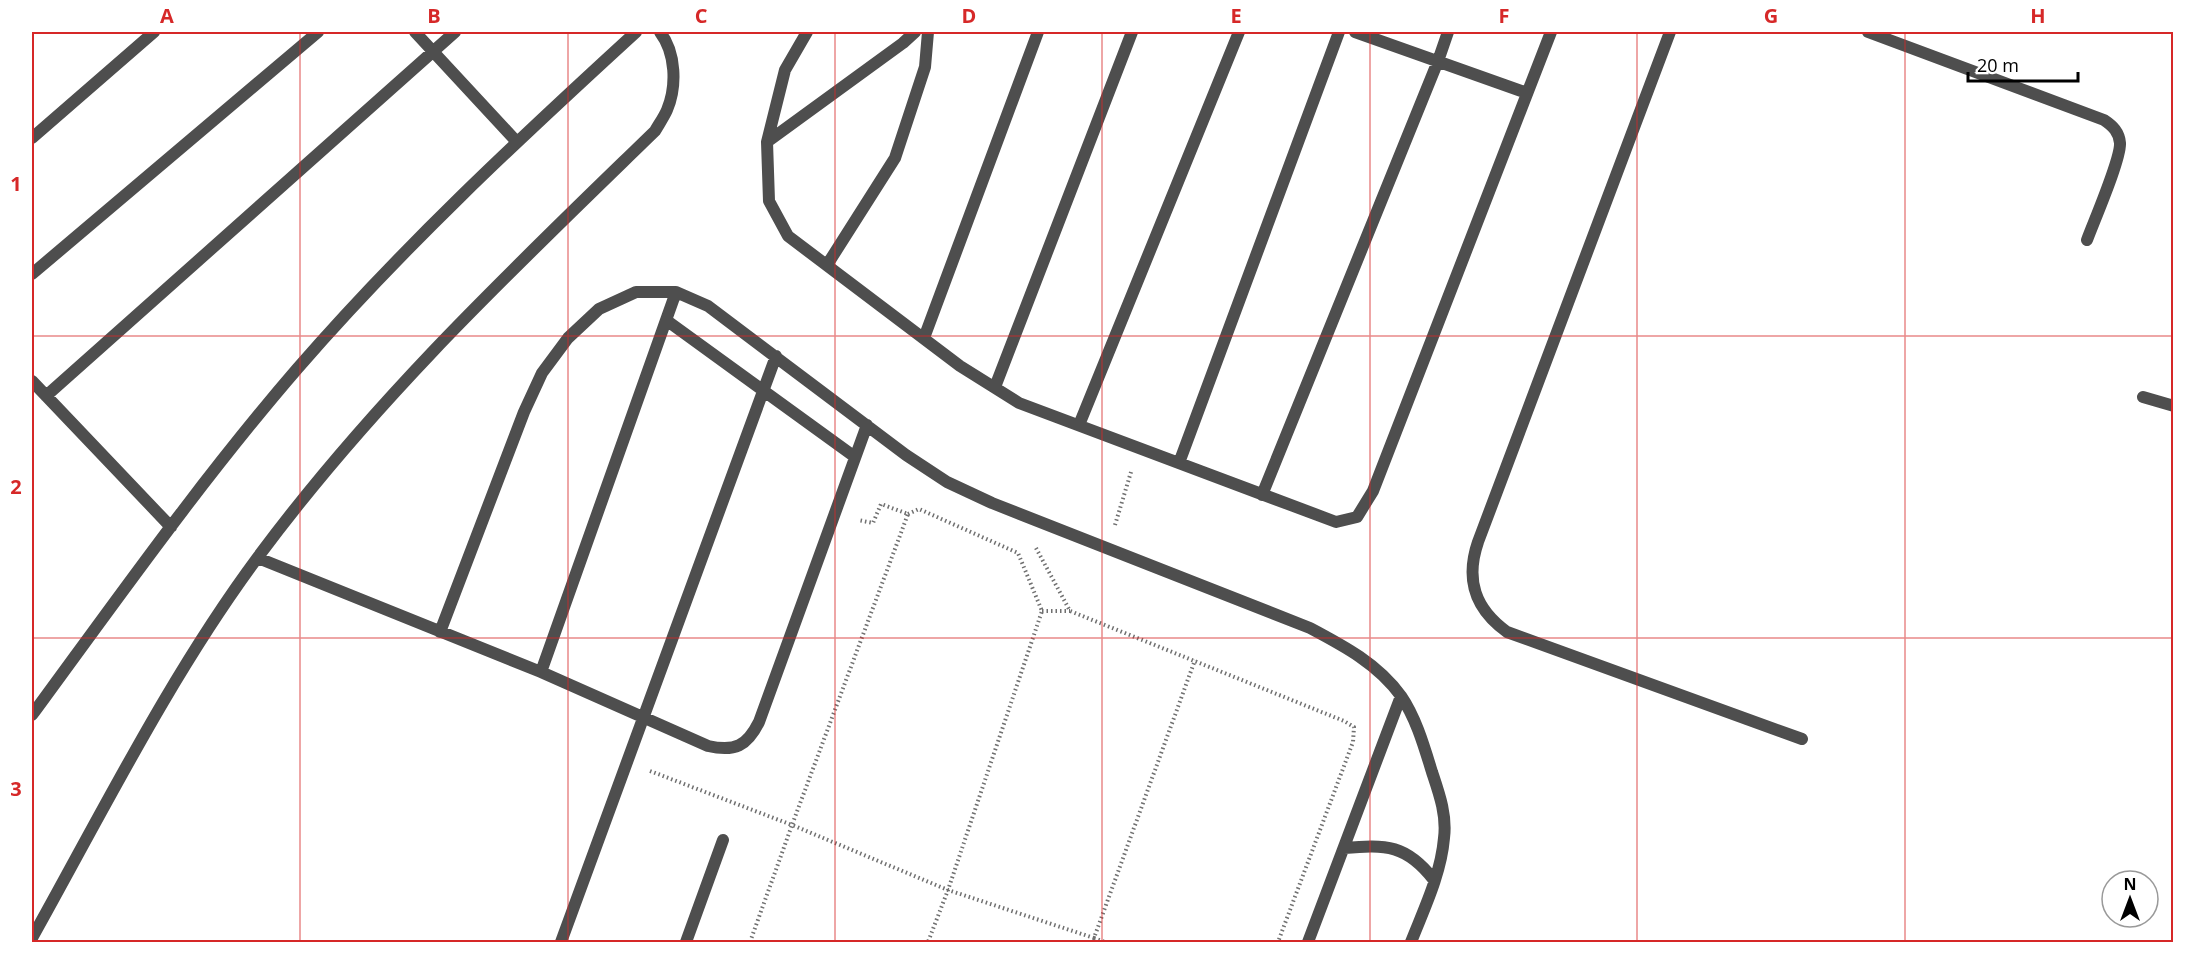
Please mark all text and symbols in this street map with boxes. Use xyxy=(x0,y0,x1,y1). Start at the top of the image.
text: A xyxy=(160,2,174,29)
text: B xyxy=(427,2,441,29)
text: C xyxy=(695,2,708,29)
text: D xyxy=(962,2,976,29)
text: E xyxy=(1230,2,1242,29)
text: F xyxy=(1499,2,1509,29)
text: G xyxy=(1764,2,1778,29)
text: H xyxy=(2030,2,2046,29)
scale bar xyxy=(1968,45,2078,83)
text: 20 m xyxy=(1977,53,2019,77)
text: 1 xyxy=(10,170,22,197)
text: 2 xyxy=(10,473,22,500)
text: 3 xyxy=(10,775,22,802)
north arrow xyxy=(2100,869,2160,929)
text: N xyxy=(2123,873,2137,895)

